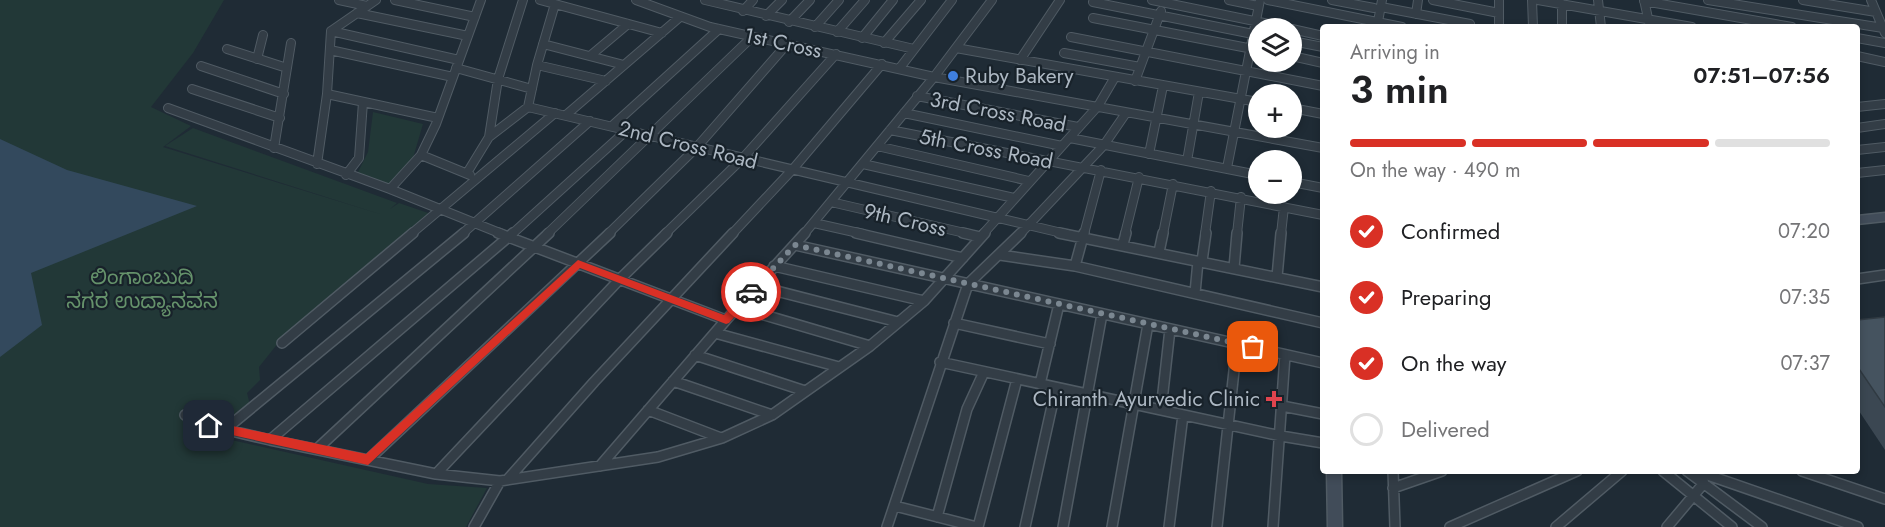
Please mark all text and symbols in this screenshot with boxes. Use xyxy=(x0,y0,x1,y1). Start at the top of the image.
map controls xyxy=(1248,18,1302,204)
button: layers xyxy=(1248,18,1302,72)
street label: 1st Cross xyxy=(741,20,825,66)
text: Arriving in xyxy=(1350,38,1440,67)
text: 07:51–07:56 xyxy=(1693,59,1830,91)
place label: Ruby Bakery xyxy=(965,61,1074,91)
text: 3 min xyxy=(1350,61,1449,118)
marker: Ruby Bakery xyxy=(946,69,960,83)
street label: 3rd Cross Road xyxy=(927,84,1069,140)
button: + xyxy=(1248,84,1302,138)
street label: 2nd Cross Road xyxy=(615,113,761,177)
street label: 5th Cross Road xyxy=(917,121,1055,177)
button: − xyxy=(1248,150,1302,204)
text: On the way · 490 m xyxy=(1350,156,1521,185)
street label: 9th Cross xyxy=(861,196,949,244)
icon: check xyxy=(1350,215,1383,248)
text: Confirmed xyxy=(1401,215,1500,247)
text: 07:20 xyxy=(1778,217,1830,246)
park label: ಲಿಂಗಾಂಬುದಿ ನಗರ ಉದ್ಯಾನವನ xyxy=(66,262,218,317)
courier xyxy=(721,262,781,322)
icon: car xyxy=(735,276,768,309)
icon: check xyxy=(1350,281,1383,314)
text: Preparing xyxy=(1401,281,1492,313)
text: 07:35 xyxy=(1779,283,1830,312)
pin xyxy=(1227,321,1278,372)
icon: bag xyxy=(1236,330,1269,363)
icon: check xyxy=(1350,347,1383,380)
text: On the way xyxy=(1401,347,1506,379)
text: 07:37 xyxy=(1780,349,1830,378)
place label: Chiranth Ayurvedic Clinic xyxy=(1033,384,1260,414)
marker: Chiranth Ayurvedic Clinic xyxy=(1265,390,1283,408)
pin xyxy=(183,400,234,451)
icon: home xyxy=(192,409,225,442)
text: Delivered xyxy=(1401,413,1490,445)

